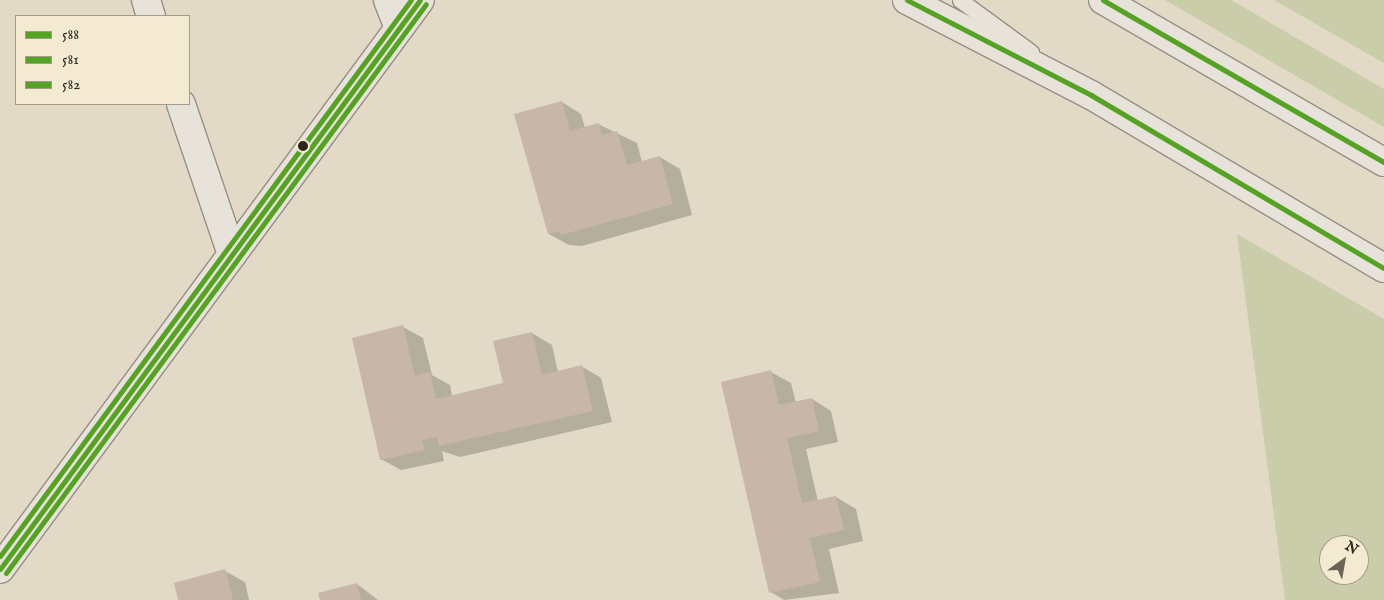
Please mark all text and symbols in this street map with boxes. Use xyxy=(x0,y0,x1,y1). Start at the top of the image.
legend xyxy=(15,15,190,105)
text: 588 xyxy=(62,25,79,44)
text: 581 xyxy=(62,50,79,69)
text: 582 xyxy=(62,75,80,94)
unlabelled marker xyxy=(298,141,308,151)
north arrow xyxy=(1319,535,1369,585)
text: N xyxy=(1342,537,1361,559)

